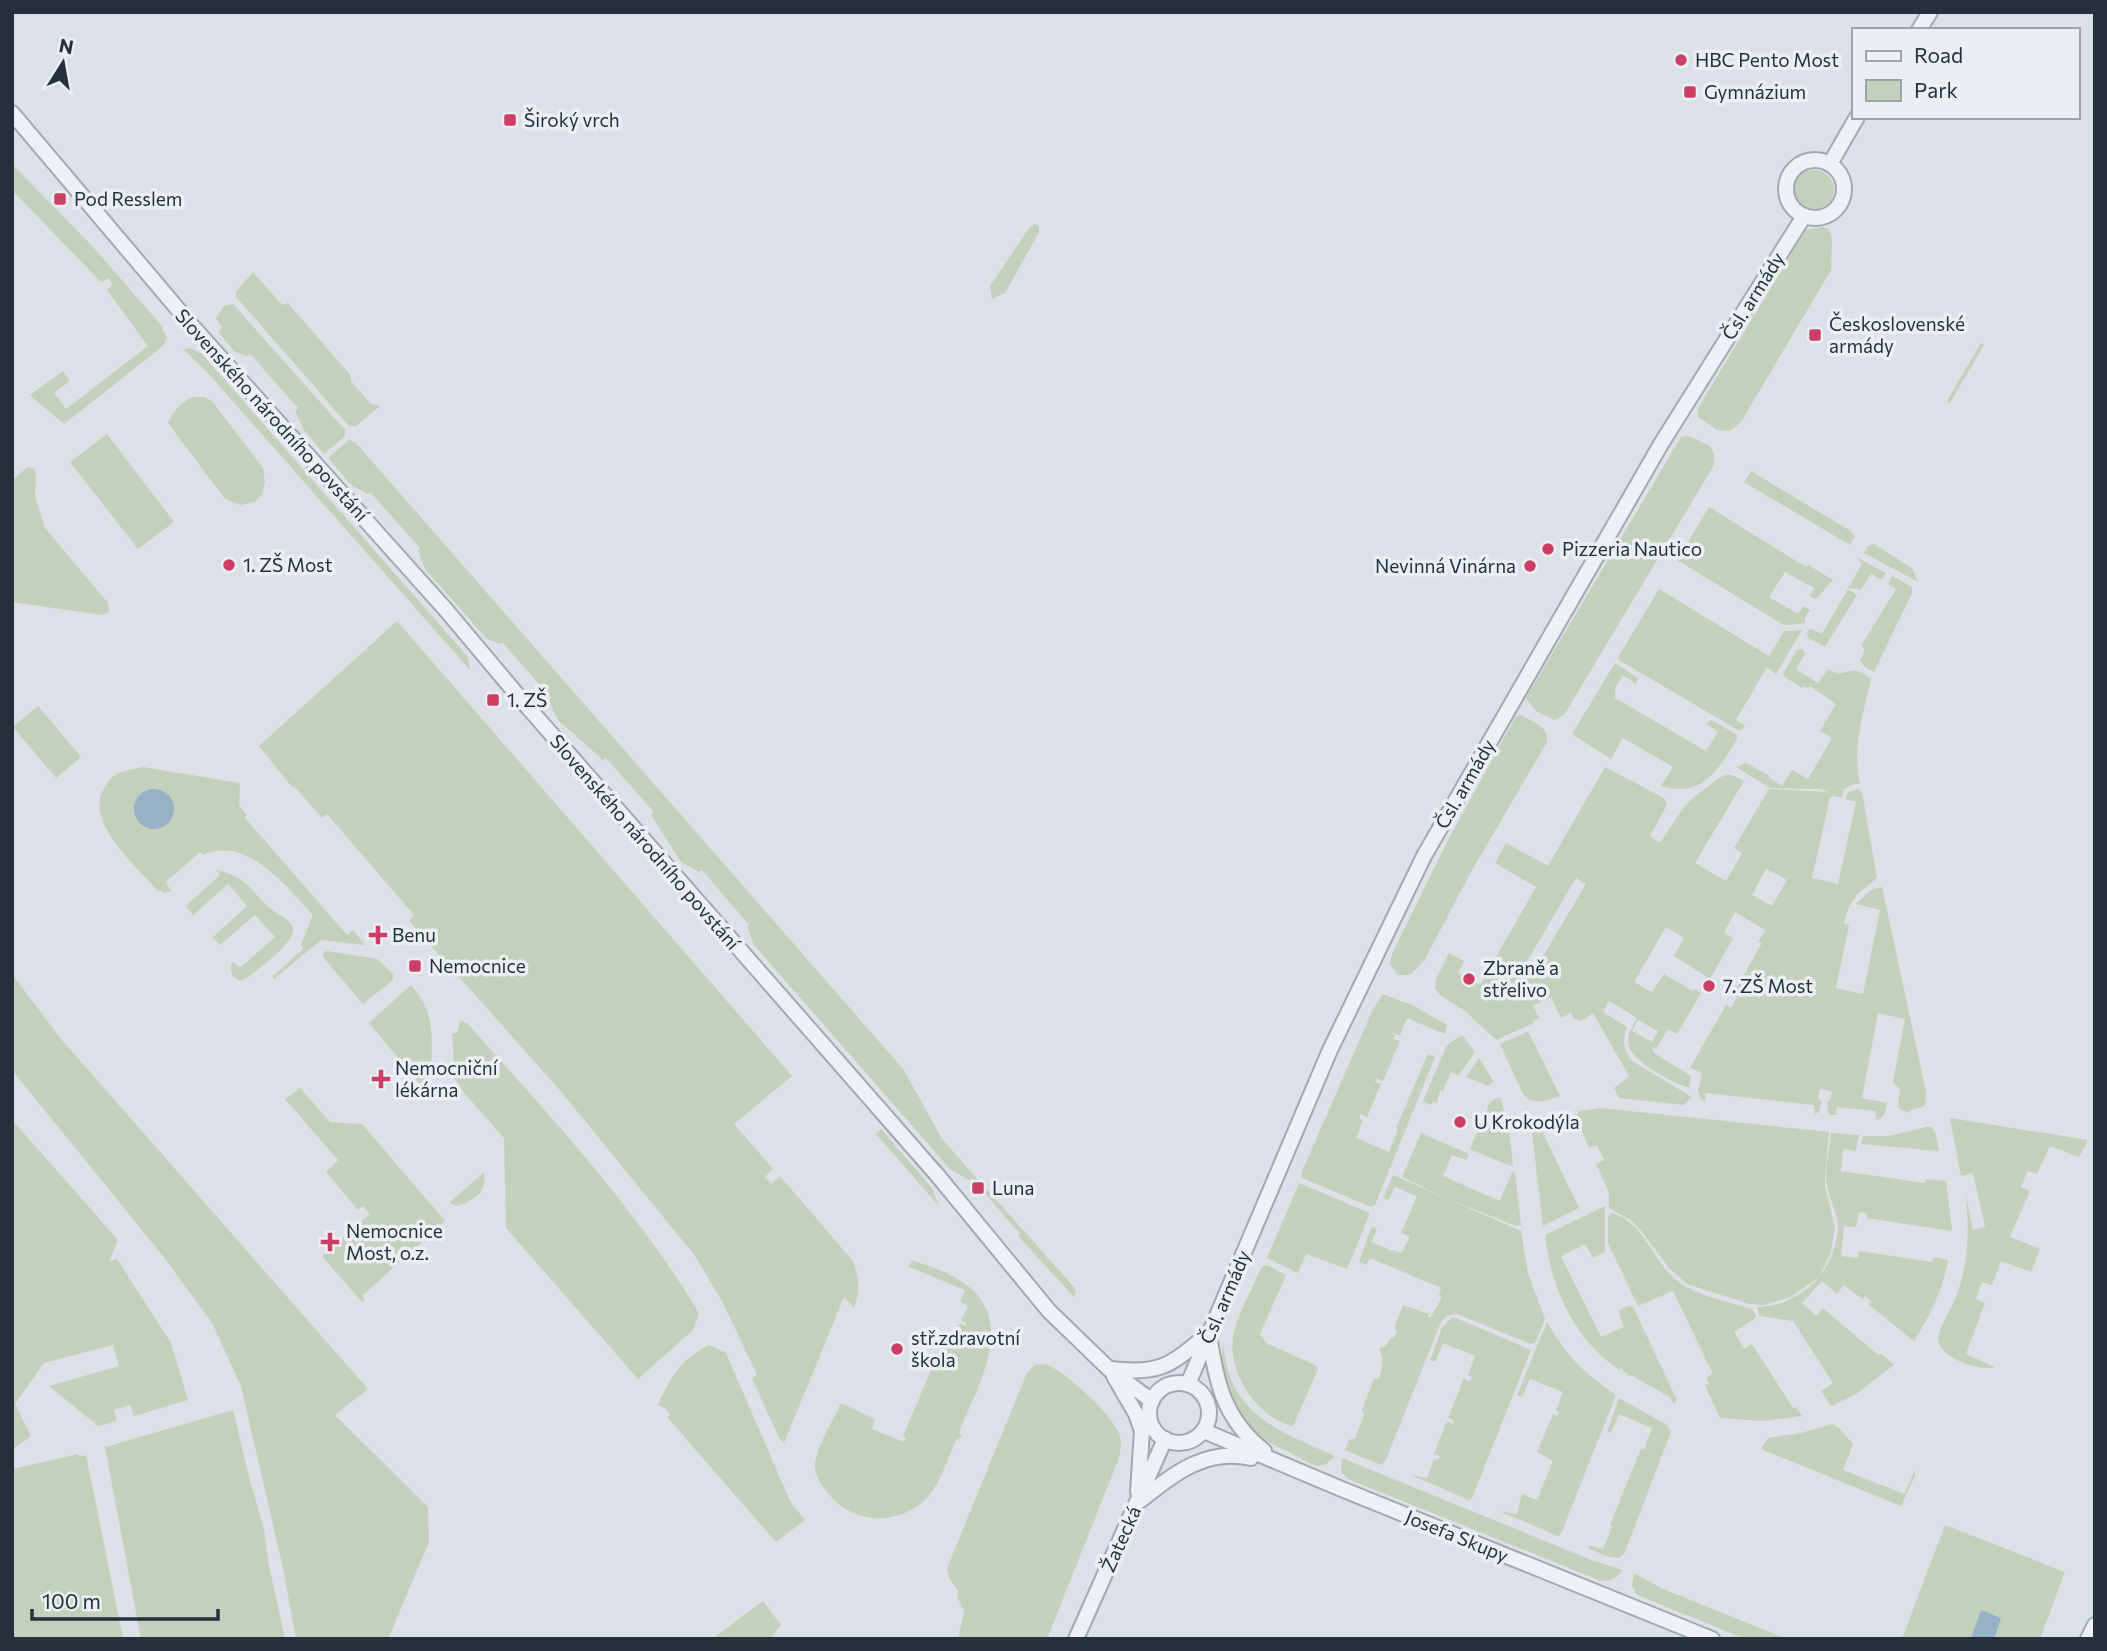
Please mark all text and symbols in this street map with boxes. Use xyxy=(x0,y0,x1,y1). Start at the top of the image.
north arrow xyxy=(28,28,98,98)
legend xyxy=(1852,28,2079,119)
text: N xyxy=(57,33,76,58)
text: Road xyxy=(1914,42,1963,67)
place label: HBC Pento Most xyxy=(1695,48,1839,71)
marker: HBC Pento Most xyxy=(1673,52,1689,68)
text: Park xyxy=(1914,77,1958,102)
place label: Gymnázium xyxy=(1704,80,1806,103)
marker: Gymnázium xyxy=(1682,84,1698,100)
place label: Široký vrch xyxy=(524,107,620,131)
marker: Široký vrch xyxy=(502,112,518,128)
place label: Pod Resslem xyxy=(74,187,182,210)
marker: Pod Resslem xyxy=(52,191,68,207)
street label: Čsl. armády xyxy=(1716,247,1789,344)
street label: Slovenského národního povstání xyxy=(171,304,375,526)
place label: Československé armády xyxy=(1829,311,1965,357)
marker: Československé armády xyxy=(1807,327,1823,343)
place label: Pizzeria Nautico xyxy=(1562,537,1702,560)
marker: Pizzeria Nautico xyxy=(1540,541,1556,557)
place label: 1. ZŠ Most xyxy=(243,552,333,576)
place label: Nevinná Vinárna xyxy=(1375,554,1516,577)
marker: 1. ZŠ Most xyxy=(221,557,237,573)
marker: Nevinná Vinárna xyxy=(1522,558,1538,574)
place label: 1. ZŠ xyxy=(507,687,547,711)
marker: 1. ZŠ xyxy=(485,692,501,708)
street label: Slovenského národního povstání xyxy=(546,729,746,955)
street label: Čsl. armády xyxy=(1429,734,1499,833)
place label: Benu xyxy=(392,923,436,946)
marker: Benu xyxy=(370,927,386,943)
place label: Nemocnice xyxy=(429,954,526,977)
place label: Zbraně a střelivo xyxy=(1483,956,1559,1001)
marker: Nemocnice xyxy=(407,958,423,974)
marker: Zbraně a střelivo xyxy=(1461,971,1477,987)
place label: 7. ZŠ Most xyxy=(1723,973,1813,997)
marker: 7. ZŠ Most xyxy=(1701,978,1717,994)
place label: Nemocniční lékárna xyxy=(395,1056,499,1101)
marker: Nemocniční lékárna xyxy=(373,1071,389,1087)
place label: U Krokodýla xyxy=(1474,1110,1580,1133)
marker: U Krokodýla xyxy=(1452,1114,1468,1130)
place label: Luna xyxy=(992,1176,1034,1199)
marker: Luna xyxy=(970,1180,986,1196)
place label: Nemocnice Most, o.z. xyxy=(346,1219,443,1264)
marker: Nemocnice Most, o.z. xyxy=(320,1232,340,1252)
street label: Čsl. armády xyxy=(1194,1246,1255,1347)
place label: stř.zdravotní škola xyxy=(911,1326,1021,1371)
marker: stř.zdravotní škola xyxy=(889,1341,905,1357)
street label: Žatecká xyxy=(1096,1502,1145,1575)
street label: Josefa Skupy xyxy=(1402,1504,1512,1567)
scale bar xyxy=(32,1578,217,1622)
text: 100 m xyxy=(42,1588,101,1613)

